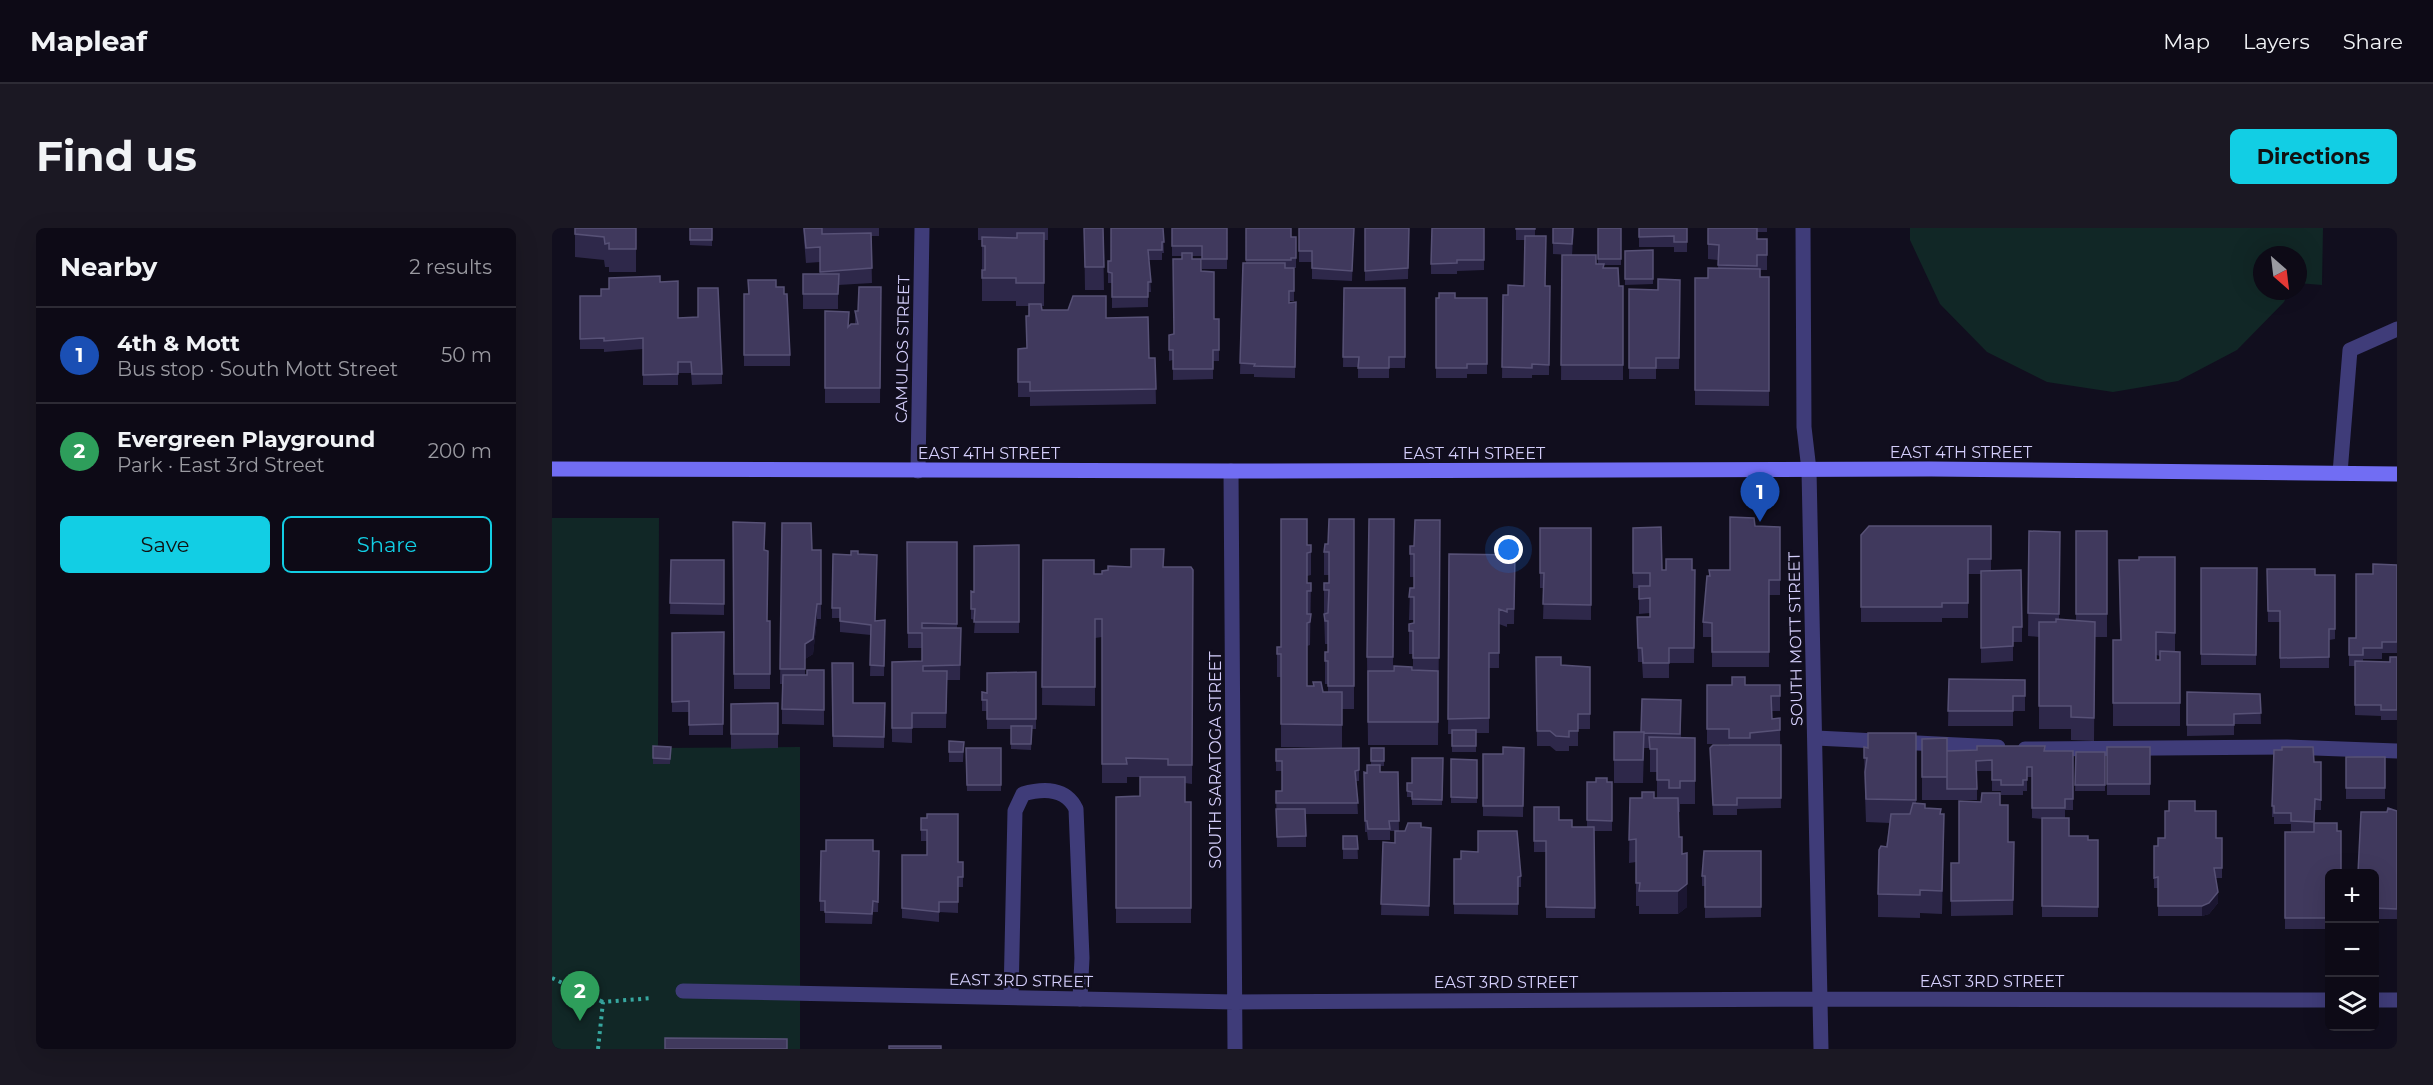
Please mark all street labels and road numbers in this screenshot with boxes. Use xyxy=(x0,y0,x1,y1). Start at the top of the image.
street label: CAMULOS STREET xyxy=(892,274,913,423)
street label: EAST 4TH STREET xyxy=(1890,443,2033,462)
street label: EAST 4TH STREET xyxy=(918,444,1061,463)
street label: EAST 4TH STREET xyxy=(1403,444,1546,463)
street label: SOUTH MOTT STREET xyxy=(1784,551,1807,726)
street label: SOUTH SARATOGA STREET xyxy=(1206,650,1225,869)
street label: EAST 3RD STREET xyxy=(949,970,1094,991)
street label: EAST 3RD STREET xyxy=(1920,972,2065,991)
street label: EAST 3RD STREET xyxy=(1434,973,1579,992)

